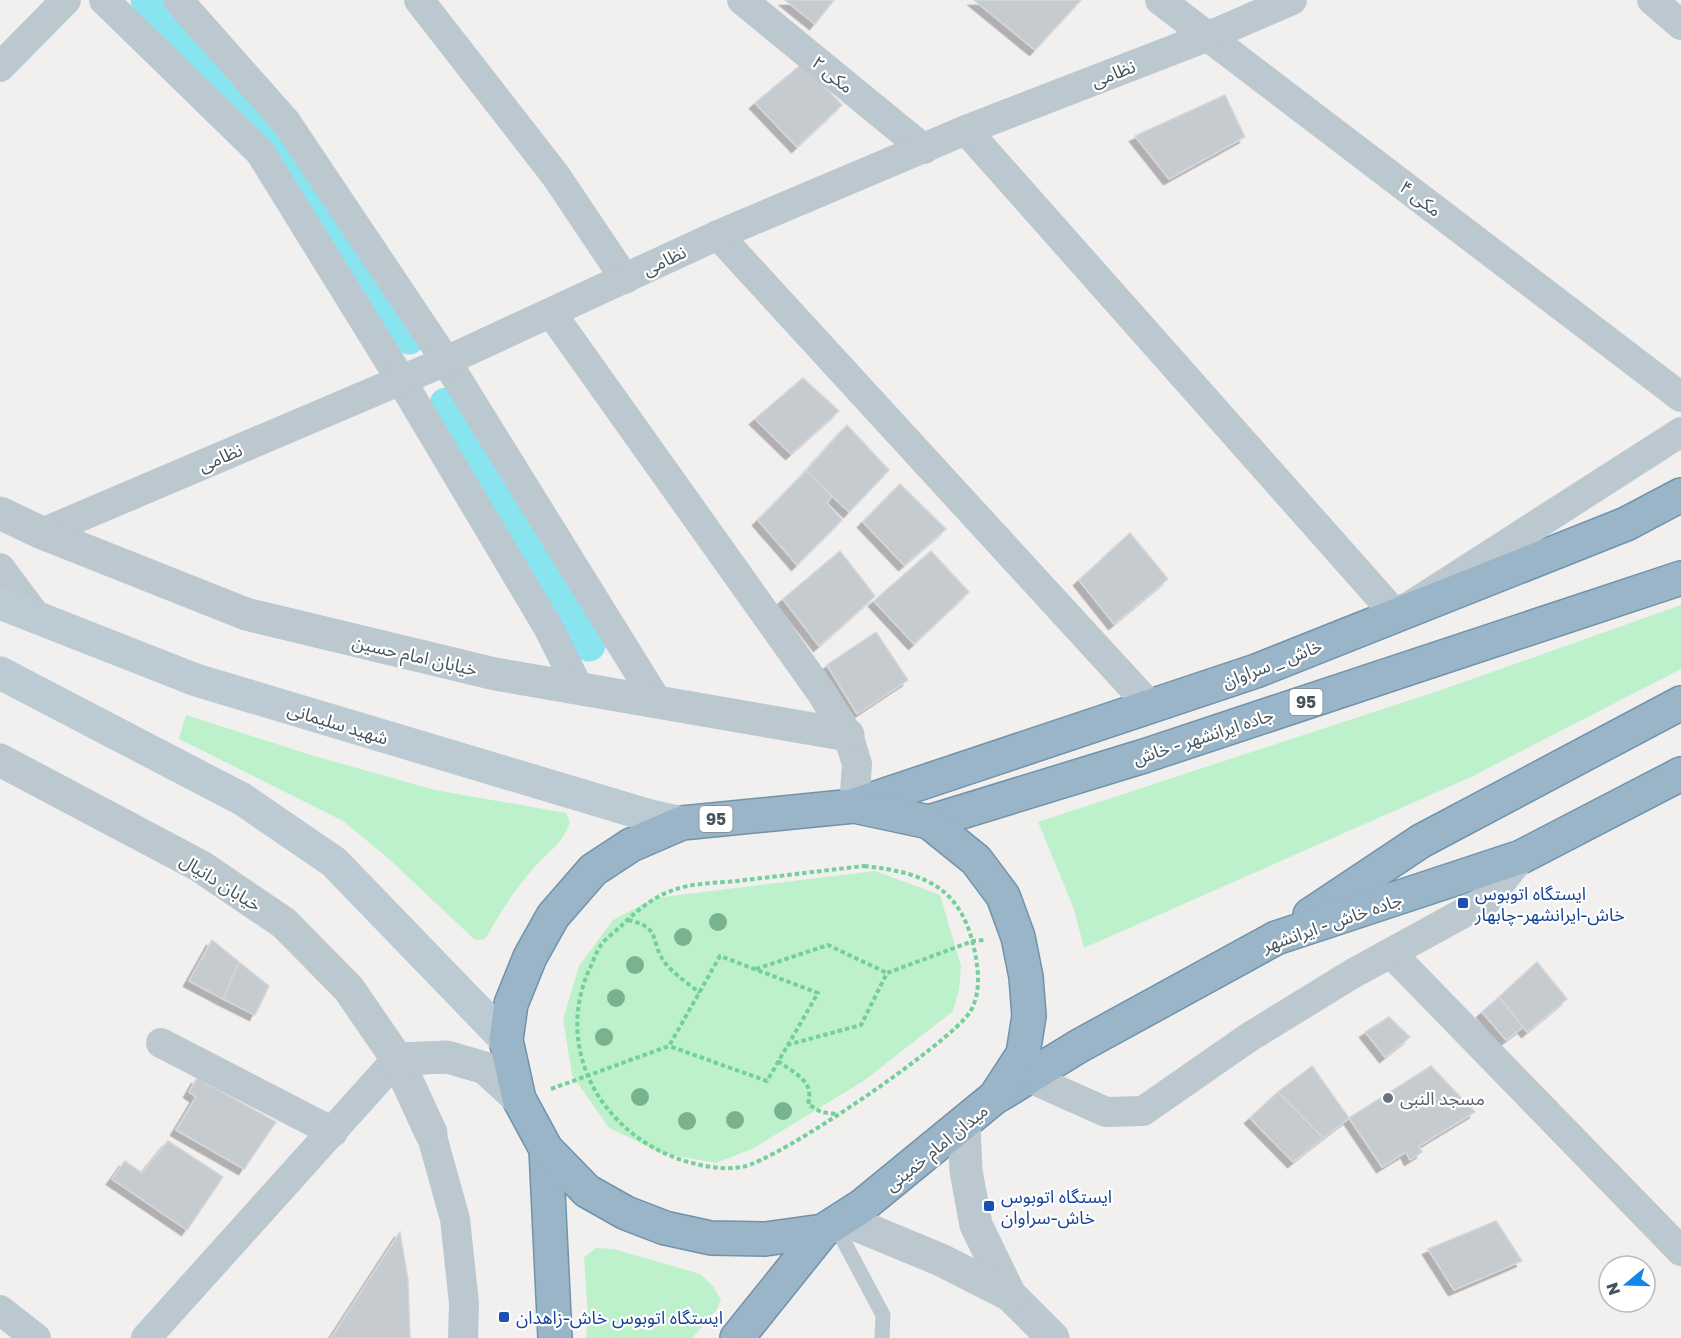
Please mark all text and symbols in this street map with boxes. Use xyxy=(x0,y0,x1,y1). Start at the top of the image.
street label: مکی ۲ xyxy=(807,51,858,98)
street label: نظامی xyxy=(1088,55,1139,92)
street label: مکی ۴ xyxy=(1395,175,1446,222)
street label: نظامی xyxy=(639,240,690,281)
street label: نظامی xyxy=(195,438,246,477)
street label: خیابان امام حسین xyxy=(350,630,480,684)
street label: خاش _ سراوان xyxy=(1219,634,1325,693)
road number: 95 xyxy=(1290,689,1322,715)
street label: شهید سلیمانی xyxy=(285,697,391,750)
street label: جاده ایرانشهر - خاش xyxy=(1130,703,1276,770)
road number: 95 xyxy=(700,806,732,832)
street label: خیابان دانیال xyxy=(176,848,266,916)
place label: ایستگاه اتوبوس خاش-ایرانشهر-چابهار xyxy=(1474,882,1625,926)
street label: جاده خاش - ایرانشهر xyxy=(1258,888,1405,958)
marker: ایستگاه اتوبوس خاش-ایرانشهر-چابهار xyxy=(1456,896,1470,910)
place label: مسجد النبی xyxy=(1400,1087,1485,1110)
marker: مسجد النبی xyxy=(1381,1091,1395,1105)
street label: میدان امام خمینی xyxy=(880,1099,994,1198)
place label: ایستگاه اتوبوس خاش-سراوان xyxy=(1001,1185,1112,1229)
marker: ایستگاه اتوبوس خاش-سراوان xyxy=(982,1199,996,1213)
north arrow xyxy=(1597,1254,1657,1314)
text: N xyxy=(1601,1280,1624,1298)
place label: ایستگاه اتوبوس خاش-زاهدان xyxy=(516,1306,723,1329)
marker: ایستگاه اتوبوس خاش-زاهدان xyxy=(497,1310,511,1324)

